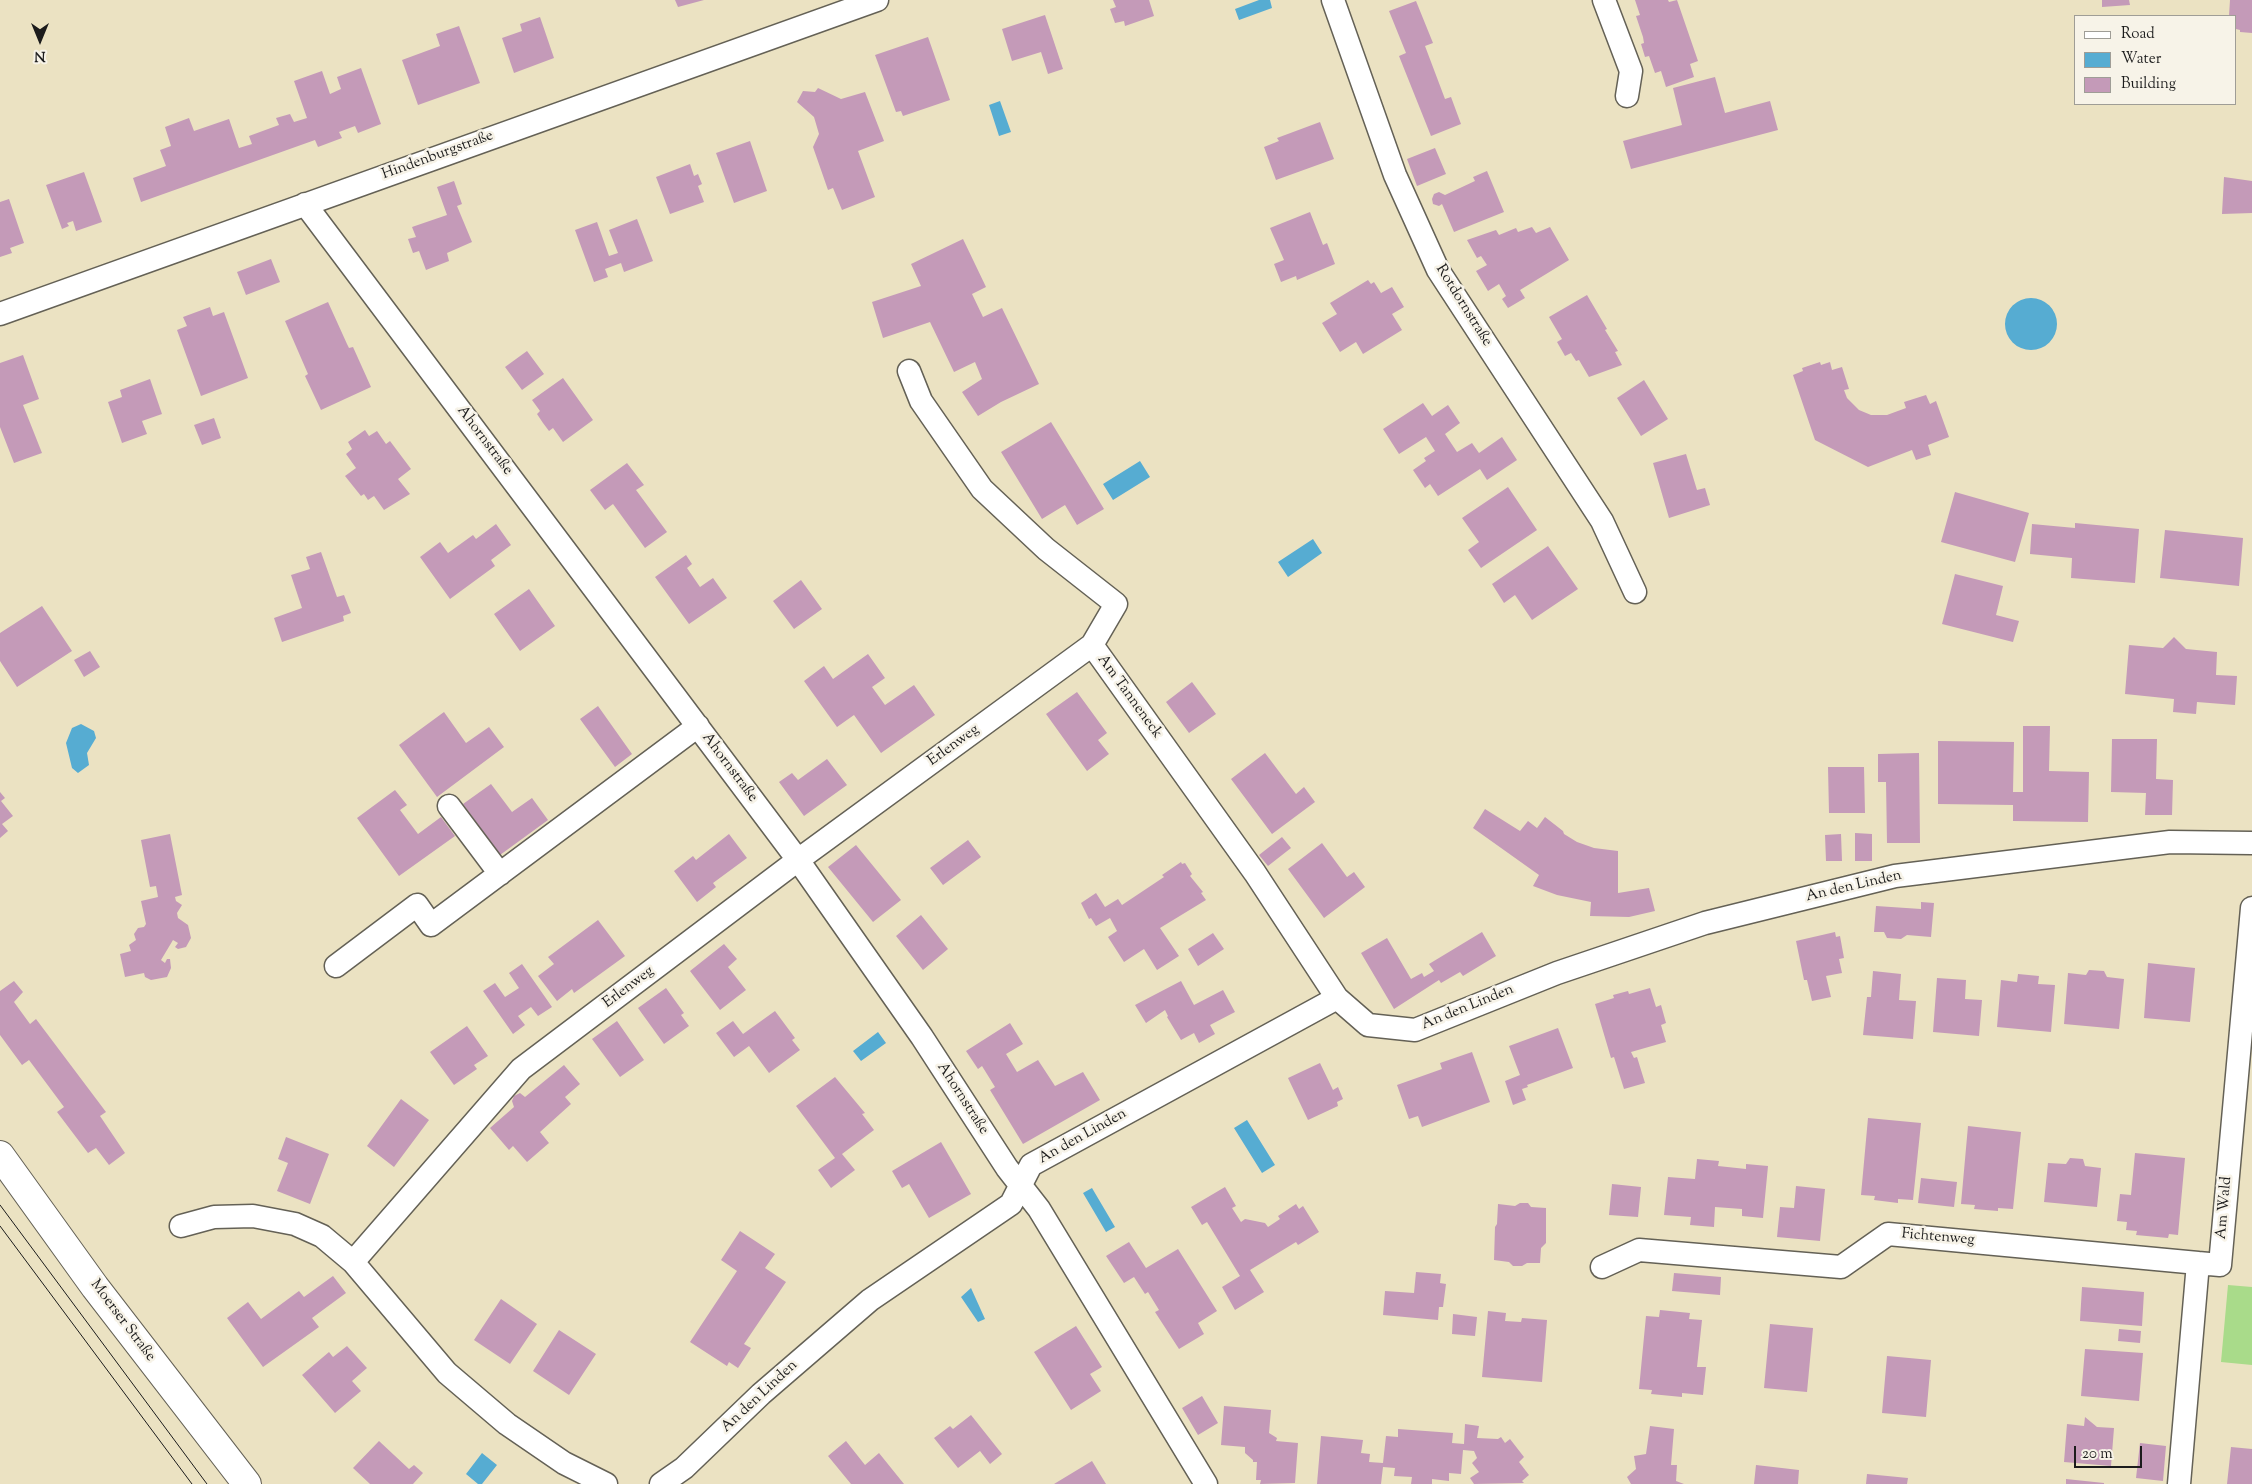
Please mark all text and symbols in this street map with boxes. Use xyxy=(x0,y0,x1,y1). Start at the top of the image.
north arrow xyxy=(15,15,65,65)
legend xyxy=(2074,15,2237,105)
text: Road xyxy=(2121,24,2155,45)
text: N xyxy=(34,45,46,65)
text: Water xyxy=(2121,49,2161,70)
text: Building xyxy=(2121,74,2176,95)
street label: Hindenburgstraße xyxy=(380,128,496,184)
street label: Rotdornstraße xyxy=(1431,262,1495,350)
street label: Ahornstraße xyxy=(452,403,516,479)
street label: Am Tanneneck xyxy=(1093,652,1165,742)
street label: Erlenweg xyxy=(925,721,983,771)
street label: Ahornstraße xyxy=(697,730,761,806)
street label: An den Linden xyxy=(1804,867,1904,907)
street label: Erlenweg xyxy=(600,963,658,1013)
street label: An den Linden xyxy=(1419,981,1517,1035)
street label: Ahornstraße xyxy=(932,1060,992,1138)
street label: An den Linden xyxy=(1036,1105,1130,1169)
street label: Am Wald xyxy=(2213,1176,2237,1240)
street label: Fichtenweg xyxy=(1901,1226,1975,1250)
street label: Moerser Straße xyxy=(85,1277,159,1365)
street label: An den Linden xyxy=(718,1357,802,1437)
scale bar xyxy=(2077,1436,2144,1468)
text: 20 m xyxy=(2082,1444,2113,1465)

